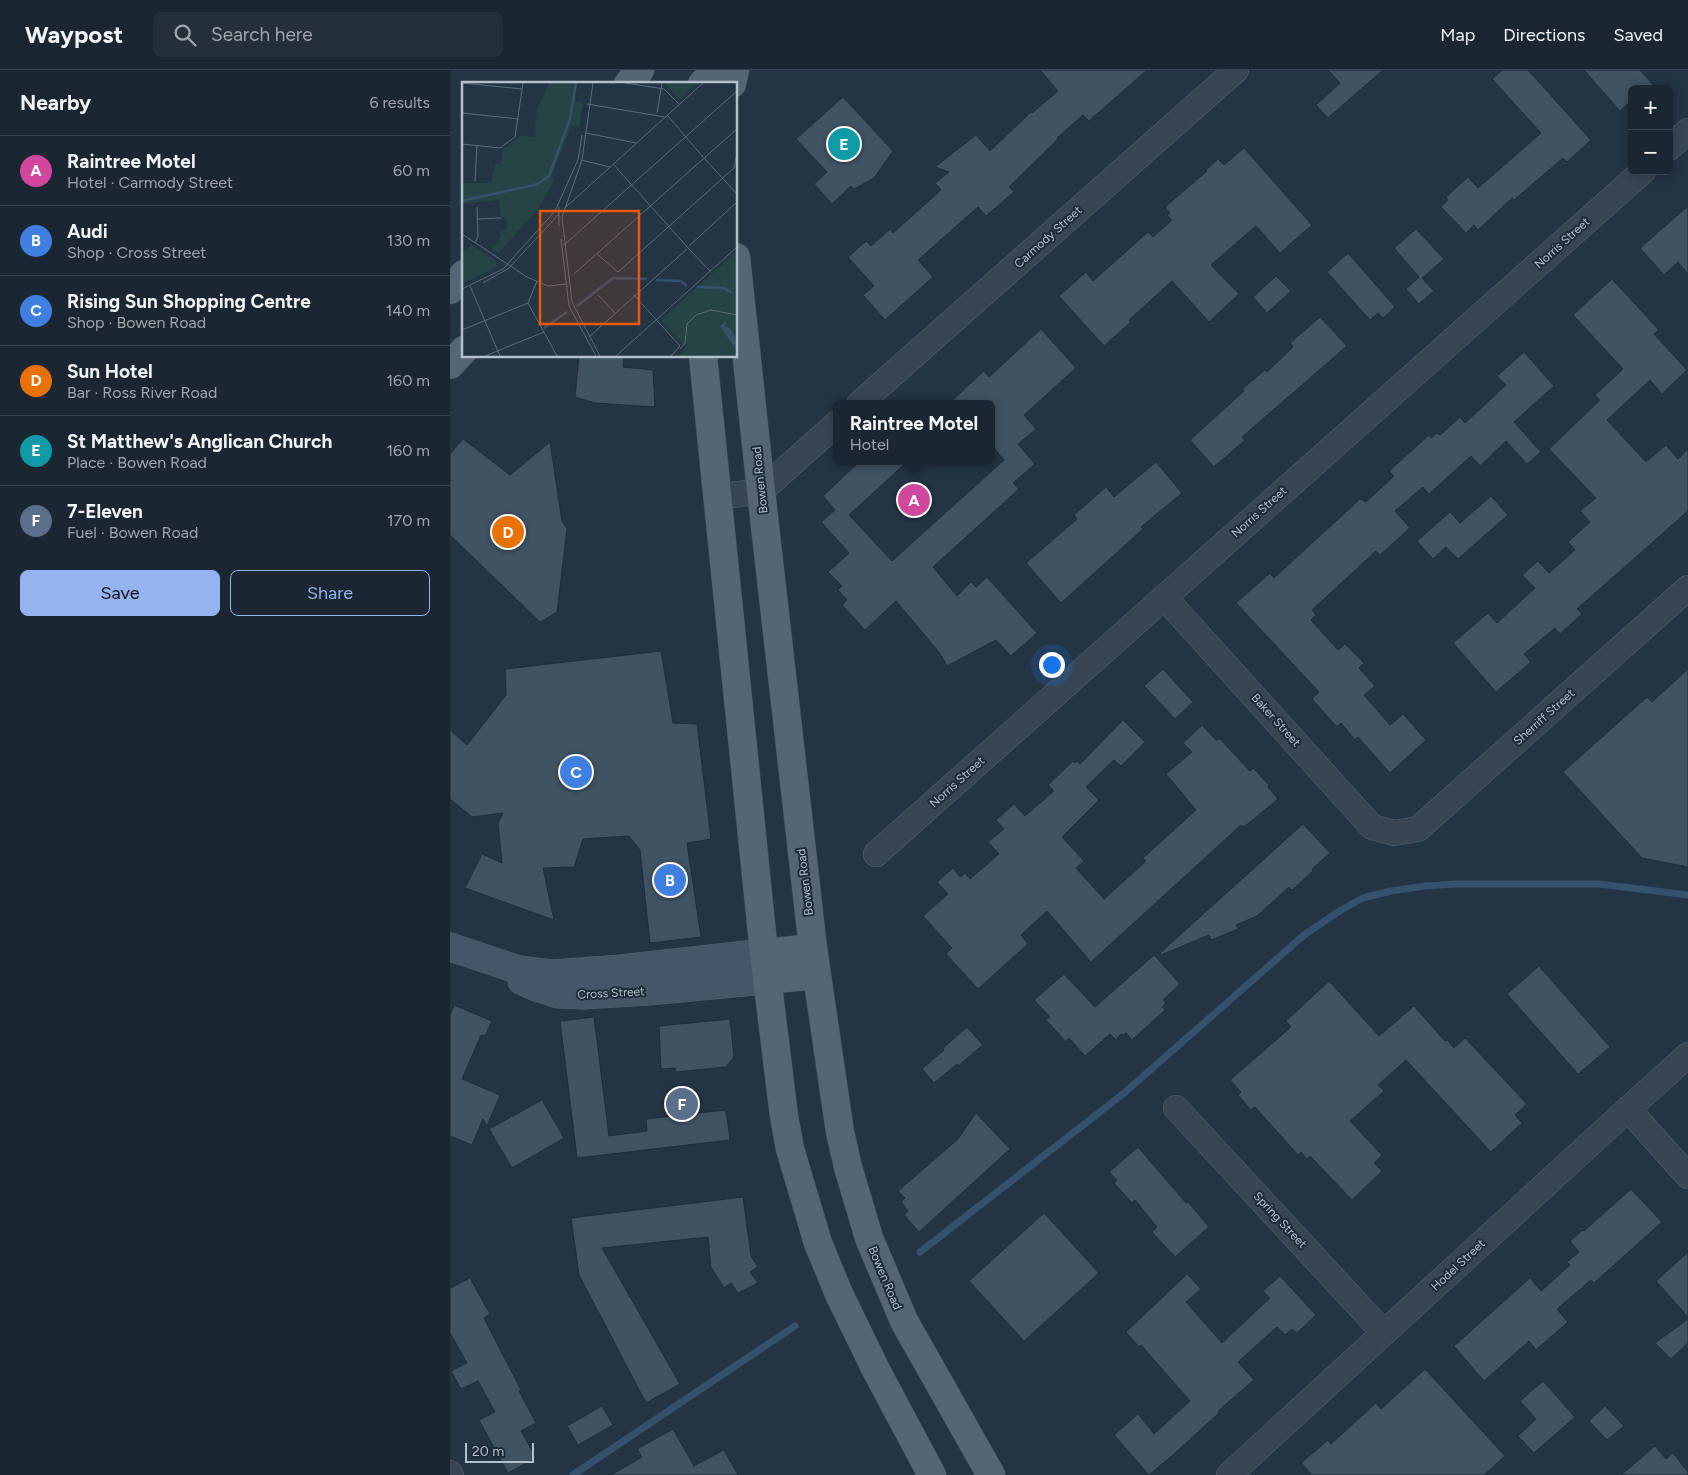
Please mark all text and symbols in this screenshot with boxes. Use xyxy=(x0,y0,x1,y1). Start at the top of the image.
search box xyxy=(153,12,503,57)
text: Waypost xyxy=(25,20,123,49)
icon: search xyxy=(171,21,199,49)
text: Search here xyxy=(211,23,313,46)
text: Map xyxy=(1440,24,1475,46)
text: Directions xyxy=(1503,24,1585,46)
text: Saved xyxy=(1613,24,1663,46)
inset map xyxy=(462,82,738,358)
map controls xyxy=(1628,85,1673,175)
button: + xyxy=(1628,85,1673,130)
text: Nearby xyxy=(20,90,91,115)
text: 6 results xyxy=(369,93,430,112)
pin: E xyxy=(828,125,860,163)
button: − xyxy=(1628,130,1673,175)
text: Raintree Motel xyxy=(67,150,196,173)
text: A xyxy=(30,161,42,180)
text: 60 m xyxy=(393,161,430,180)
text: Hotel · Carmody Street xyxy=(67,173,233,192)
street label: Carmody Street xyxy=(1011,203,1085,271)
street label: Norris Street xyxy=(1532,214,1593,271)
text: Audi xyxy=(67,220,108,243)
text: B xyxy=(31,231,41,250)
text: 130 m xyxy=(387,231,430,250)
text: Shop · Cross Street xyxy=(67,243,206,262)
text: Rising Sun Shopping Centre xyxy=(67,290,311,313)
text: C xyxy=(30,301,42,320)
text: 140 m xyxy=(386,301,430,320)
text: Shop · Bowen Road xyxy=(67,313,206,332)
text: Sun Hotel xyxy=(67,360,153,383)
text: D xyxy=(30,371,42,390)
text: 160 m xyxy=(387,371,430,390)
text: Bar · Ross River Road xyxy=(67,383,217,402)
popup xyxy=(833,400,995,465)
text: Raintree Motel xyxy=(850,412,978,435)
text: St Matthew's Anglican Church xyxy=(67,430,332,453)
text: Hotel xyxy=(850,435,889,454)
text: E xyxy=(31,441,41,460)
text: 160 m xyxy=(387,441,430,460)
street label: Bowen Road xyxy=(750,446,770,514)
text: Place · Bowen Road xyxy=(67,453,207,472)
pin: A xyxy=(898,481,930,519)
street label: Norris Street xyxy=(1229,483,1290,540)
text: 7-Eleven xyxy=(67,500,143,523)
text: F xyxy=(32,511,40,530)
text: 170 m xyxy=(387,511,430,530)
pin: D xyxy=(492,513,524,551)
text: Fuel · Bowen Road xyxy=(67,523,198,542)
button: Save xyxy=(20,570,220,616)
button: Share xyxy=(230,570,430,616)
your location xyxy=(1039,652,1065,678)
street label: Sherriff Street xyxy=(1511,686,1578,748)
street label: Baker Street xyxy=(1249,691,1304,750)
pin: C xyxy=(560,753,592,791)
street label: Norris Street xyxy=(927,753,988,810)
street label: Bowen Road xyxy=(794,848,816,916)
pin: B xyxy=(654,861,686,899)
street label: Cross Street xyxy=(577,984,645,1002)
pin: F xyxy=(666,1085,698,1123)
street label: Spring Street xyxy=(1250,1189,1310,1251)
street label: Hodel Street xyxy=(1428,1236,1488,1294)
street label: Bowen Road xyxy=(865,1244,905,1312)
scale bar xyxy=(465,1440,534,1463)
text: 20 m xyxy=(472,1443,504,1460)

